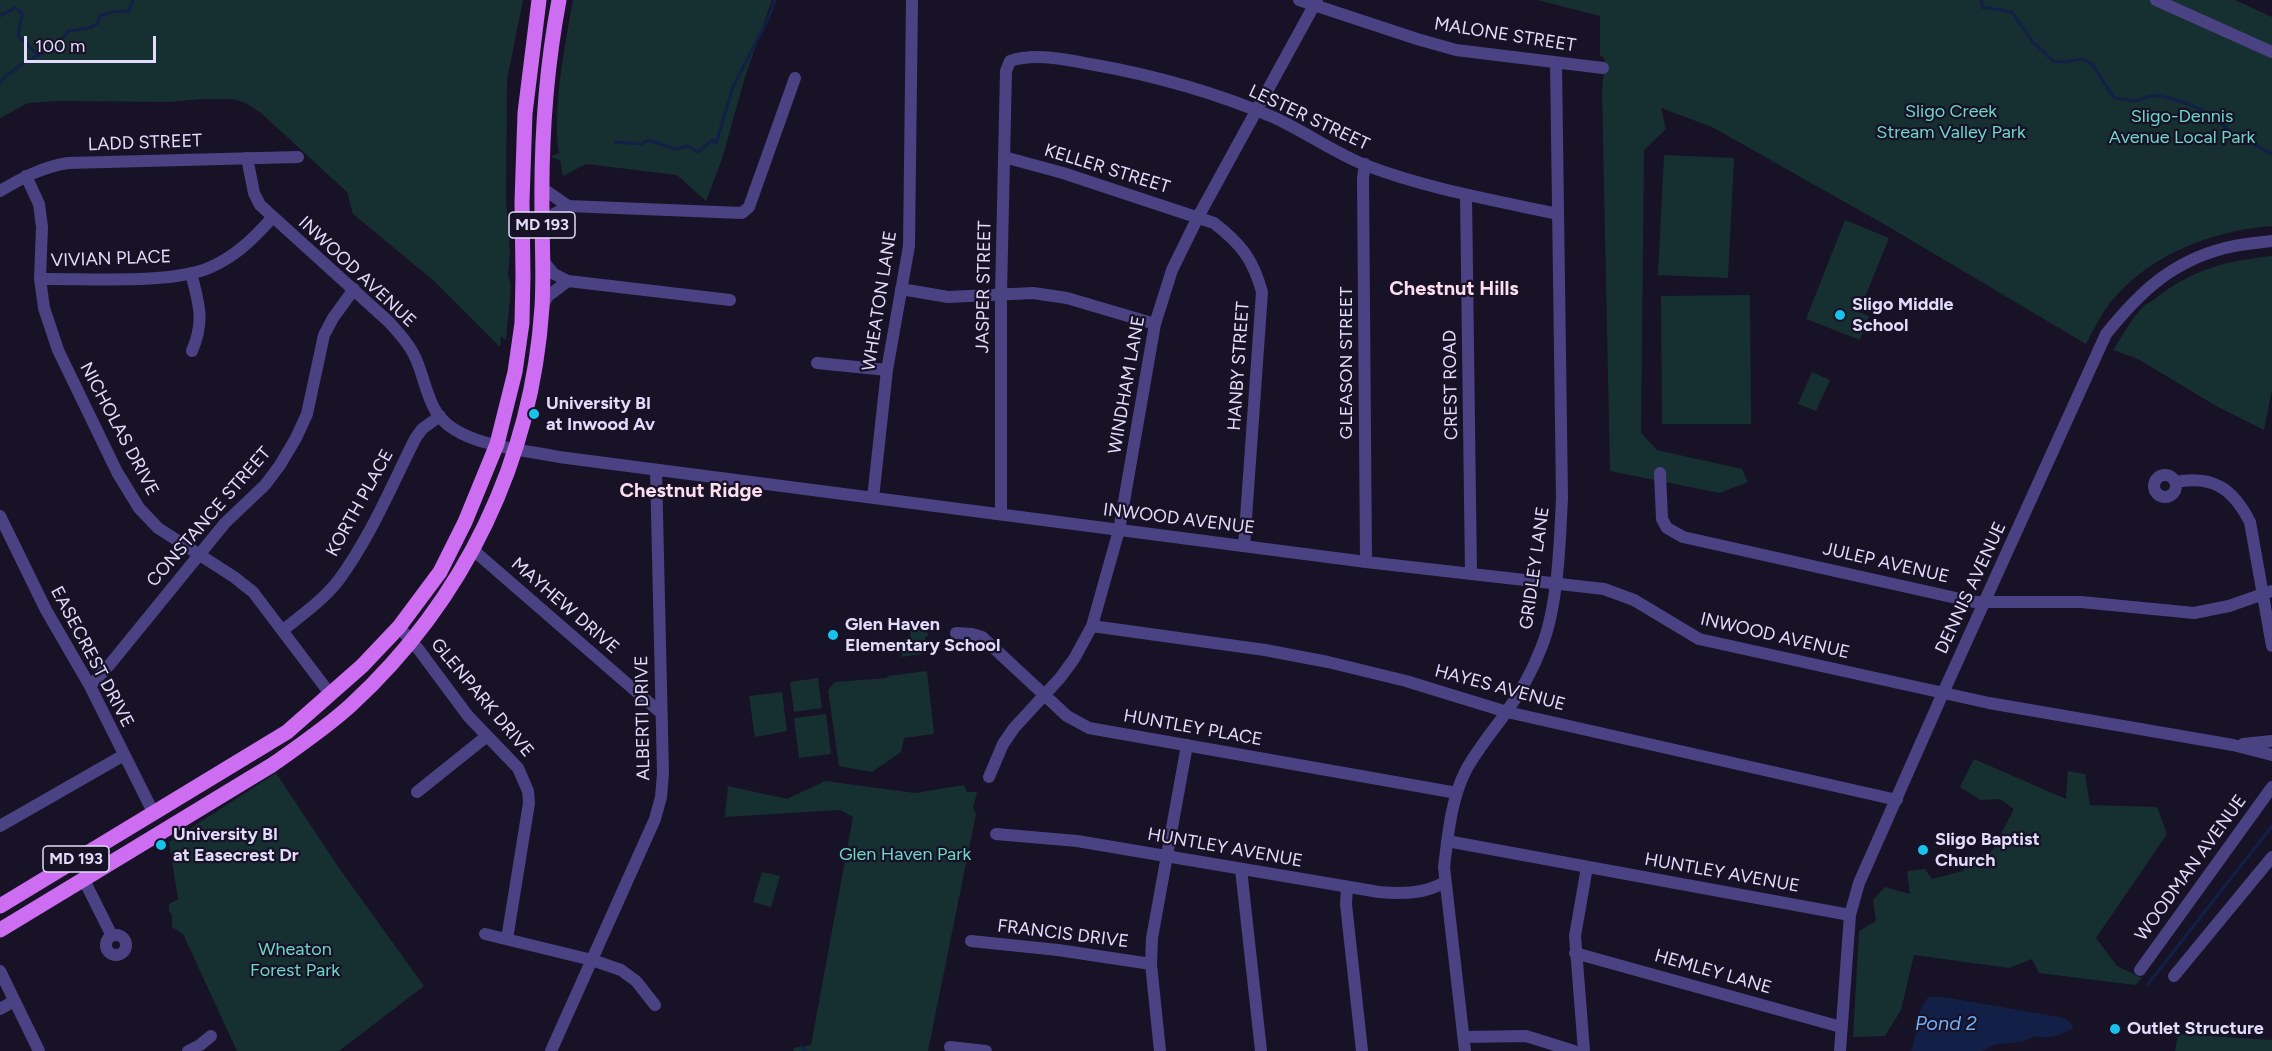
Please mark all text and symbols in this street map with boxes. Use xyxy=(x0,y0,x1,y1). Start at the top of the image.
street label: MALONE STREET xyxy=(1433,13,1577,57)
scale bar xyxy=(27,24,159,62)
text: 100 m xyxy=(35,35,85,57)
street label: LESTER STREET xyxy=(1245,81,1373,155)
park label: Sligo Creek Stream Valley Park xyxy=(1876,101,2026,144)
park label: Sligo-Dennis Avenue Local Park xyxy=(2109,106,2255,148)
street label: LADD STREET xyxy=(88,130,202,156)
street label: KELLER STREET xyxy=(1042,140,1172,198)
street label: INWOOD AVENUE xyxy=(294,212,420,332)
road number: MD 193 xyxy=(509,212,575,238)
street label: JASPER STREET xyxy=(972,220,996,354)
street label: WHEATON LANE xyxy=(858,229,902,373)
street label: VIVIAN PLACE xyxy=(50,246,172,272)
district label: Chestnut Hills xyxy=(1389,277,1519,301)
street label: GLEASON STREET xyxy=(1336,287,1358,439)
place label: Sligo Middle School xyxy=(1852,294,1954,336)
street label: HANBY STREET xyxy=(1224,301,1254,431)
marker: Sligo Middle School xyxy=(1833,308,1847,322)
street label: WINDHAM LANE xyxy=(1104,314,1150,456)
street label: CREST ROAD xyxy=(1439,330,1463,440)
street label: NICHOLAS DRIVE xyxy=(75,359,163,499)
place label: University Bl at Inwood Av xyxy=(546,393,655,436)
marker: University Bl at Inwood Av xyxy=(527,407,541,421)
street label: CONSTANCE STREET xyxy=(142,443,276,591)
street label: KORTH PLACE xyxy=(322,446,398,560)
district label: Chestnut Ridge xyxy=(620,479,762,503)
street label: INWOOD AVENUE xyxy=(1102,499,1256,539)
street label: GRIDLEY LANE xyxy=(1516,505,1554,631)
street label: DENNIS AVENUE xyxy=(1931,519,2011,657)
street label: JULEP AVENUE xyxy=(1821,538,1951,588)
street label: MAYHEW DRIVE xyxy=(507,553,623,659)
street label: EASECREST DRIVE xyxy=(46,583,138,731)
street label: INWOOD AVENUE xyxy=(1698,608,1852,664)
place label: Glen Haven Elementary School xyxy=(845,614,1000,656)
marker: Glen Haven Elementary School xyxy=(826,628,840,642)
street label: GLENPARK DRIVE xyxy=(426,634,538,762)
street label: ALBERTI DRIVE xyxy=(631,655,655,781)
street label: HAYES AVENUE xyxy=(1432,660,1568,716)
street label: HUNTLEY PLACE xyxy=(1122,705,1264,751)
street label: WOODMAN AVENUE xyxy=(2131,791,2251,945)
place label: University Bl at Easecrest Dr xyxy=(173,824,299,866)
street label: HUNTLEY AVENUE xyxy=(1146,824,1304,872)
place label: Sligo Baptist Church xyxy=(1935,829,2040,872)
marker: University Bl at Easecrest Dr xyxy=(154,838,168,852)
marker: Sligo Baptist Church xyxy=(1916,843,1930,857)
park label: Glen Haven Park xyxy=(839,844,971,866)
road number: MD 193 xyxy=(43,846,109,872)
street label: HUNTLEY AVENUE xyxy=(1643,849,1801,897)
street label: FRANCIS DRIVE xyxy=(996,915,1130,953)
park label: Wheaton Forest Park xyxy=(250,939,340,982)
street label: HEMLEY LANE xyxy=(1652,945,1774,999)
water label: Pond 2 xyxy=(1915,1012,1977,1036)
place label: Outlet Structure xyxy=(2127,1018,2264,1040)
marker: Outlet Structure xyxy=(2108,1022,2122,1036)

